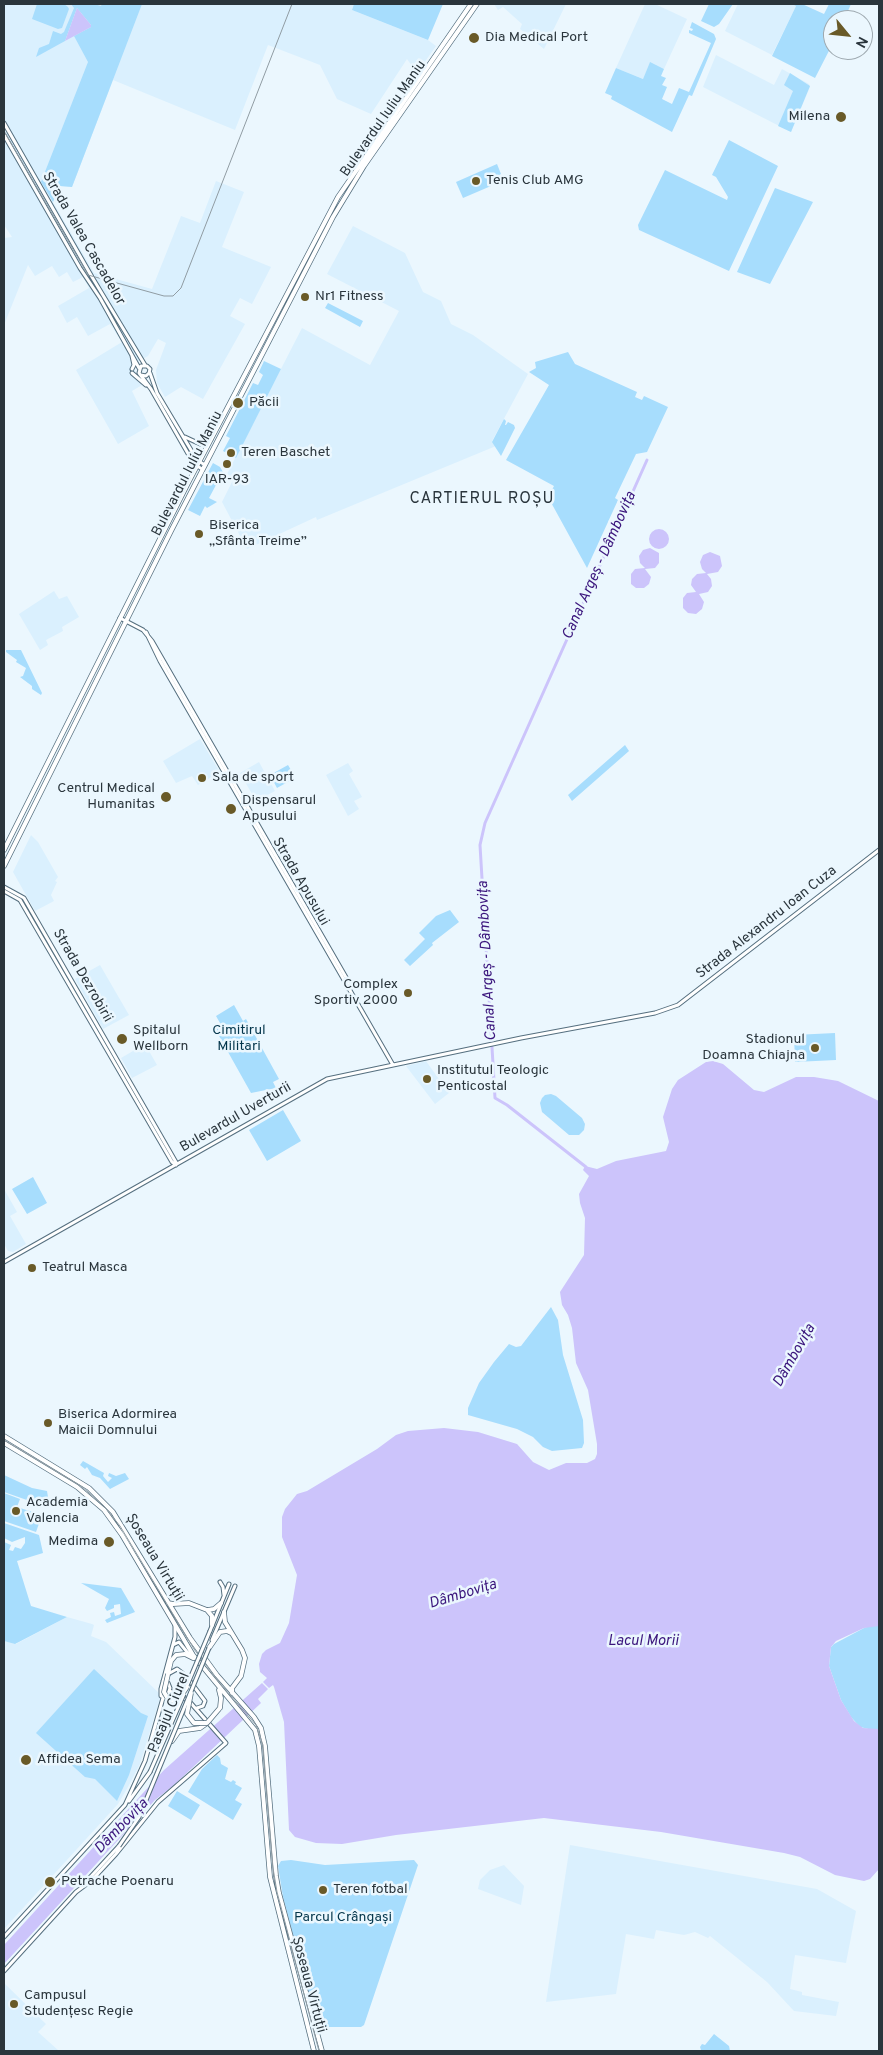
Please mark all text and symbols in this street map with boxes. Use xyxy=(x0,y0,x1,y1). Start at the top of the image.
north arrow xyxy=(823,10,873,60)
place label: Dia Medical Port xyxy=(485,30,588,46)
marker: Dia Medical Port xyxy=(467,31,481,45)
text: N xyxy=(851,33,871,50)
street label: Bulevardul Iuliu Maniu xyxy=(337,58,431,180)
place label: Milena xyxy=(789,109,830,125)
marker: Milena xyxy=(834,110,848,124)
street label: Strada Valea Cascadelor xyxy=(38,169,128,309)
place label: Tenis Club AMG xyxy=(486,173,584,189)
marker: Tenis Club AMG xyxy=(470,175,482,187)
place label: Nr1 Fitness xyxy=(315,289,384,305)
marker: Nr1 Fitness xyxy=(299,291,311,303)
place label: Păcii xyxy=(249,395,279,411)
marker: Păcii xyxy=(231,396,245,410)
street label: Bulevardul Iuliu Maniu xyxy=(149,409,227,539)
place label: Teren Baschet xyxy=(241,445,330,461)
marker: Teren Baschet xyxy=(225,447,237,459)
marker: IAR-93 xyxy=(221,458,233,470)
place label: IAR-93 xyxy=(205,472,249,488)
water label: Canal Argeș - Dâmbovița xyxy=(559,489,641,643)
district label: CARTIERUL ROȘU xyxy=(408,490,556,510)
place label: Biserica „Sfânta Treime” xyxy=(209,518,307,550)
marker: Biserica „Sfânta Treime” xyxy=(193,528,205,540)
place label: Sala de sport xyxy=(212,770,294,786)
marker: Sala de sport xyxy=(196,772,208,784)
place label: Centrul Medical Humanitas xyxy=(57,781,155,814)
marker: Centrul Medical Humanitas xyxy=(159,790,173,804)
place label: Dispensarul Apusului xyxy=(242,793,316,826)
marker: Dispensarul Apusului xyxy=(224,802,238,816)
street label: Strada Apusului xyxy=(268,835,332,929)
street label: Strada Alexandru Ioan Cuza xyxy=(693,863,841,983)
water label: Canal Argeș - Dâmbovița xyxy=(475,881,501,1041)
street label: Strada Dezrobirii xyxy=(48,926,116,1026)
place label: Complex Sportiv 2000 xyxy=(314,977,398,1010)
marker: Complex Sportiv 2000 xyxy=(402,987,414,999)
place label: Spitalul Wellborn xyxy=(133,1023,188,1056)
park label: Cimitirul Militari xyxy=(212,1023,266,1056)
marker: Spitalul Wellborn xyxy=(115,1032,129,1046)
place label: Stadionul Doamna Chiajna xyxy=(702,1032,805,1064)
marker: Stadionul Doamna Chiajna xyxy=(809,1042,821,1054)
place label: Institutul Teologic Penticostal xyxy=(437,1063,549,1096)
marker: Institutul Teologic Penticostal xyxy=(421,1073,433,1085)
street label: Bulevardul Uverturii xyxy=(177,1079,295,1157)
place label: Teatrul Masca xyxy=(42,1260,127,1276)
marker: Teatrul Masca xyxy=(26,1262,38,1274)
water label: Dâmbovița xyxy=(770,1321,820,1391)
place label: Biserica Adormirea Maicii Domnului xyxy=(58,1407,177,1440)
marker: Biserica Adormirea Maicii Domnului xyxy=(42,1417,54,1429)
place label: Academia Valencia xyxy=(26,1495,88,1528)
marker: Academia Valencia xyxy=(10,1505,22,1517)
street label: Șoseaua Virtuții xyxy=(121,1511,187,1605)
place label: Medima xyxy=(48,1534,98,1550)
marker: Medima xyxy=(102,1535,116,1549)
water label: Dâmbovița xyxy=(427,1576,499,1614)
water label: Lacul Morii xyxy=(608,1633,678,1651)
street label: Pasajul Ciurel xyxy=(146,1670,194,1756)
place label: Affidea Sema xyxy=(37,1752,121,1768)
marker: Affidea Sema xyxy=(19,1753,33,1767)
water label: Dâmbovița xyxy=(91,1796,153,1858)
place label: Petrache Poenaru xyxy=(61,1874,174,1890)
marker: Petrache Poenaru xyxy=(43,1875,57,1889)
place label: Teren fotbal xyxy=(333,1882,408,1898)
marker: Teren fotbal xyxy=(317,1884,329,1896)
park label: Parcul Crângași xyxy=(294,1910,392,1926)
street label: Șoseaua Virtuții xyxy=(287,1935,329,2035)
place label: Campusul Studențesc Regie xyxy=(24,1988,133,2020)
marker: Campusul Studențesc Regie xyxy=(8,1998,20,2010)

